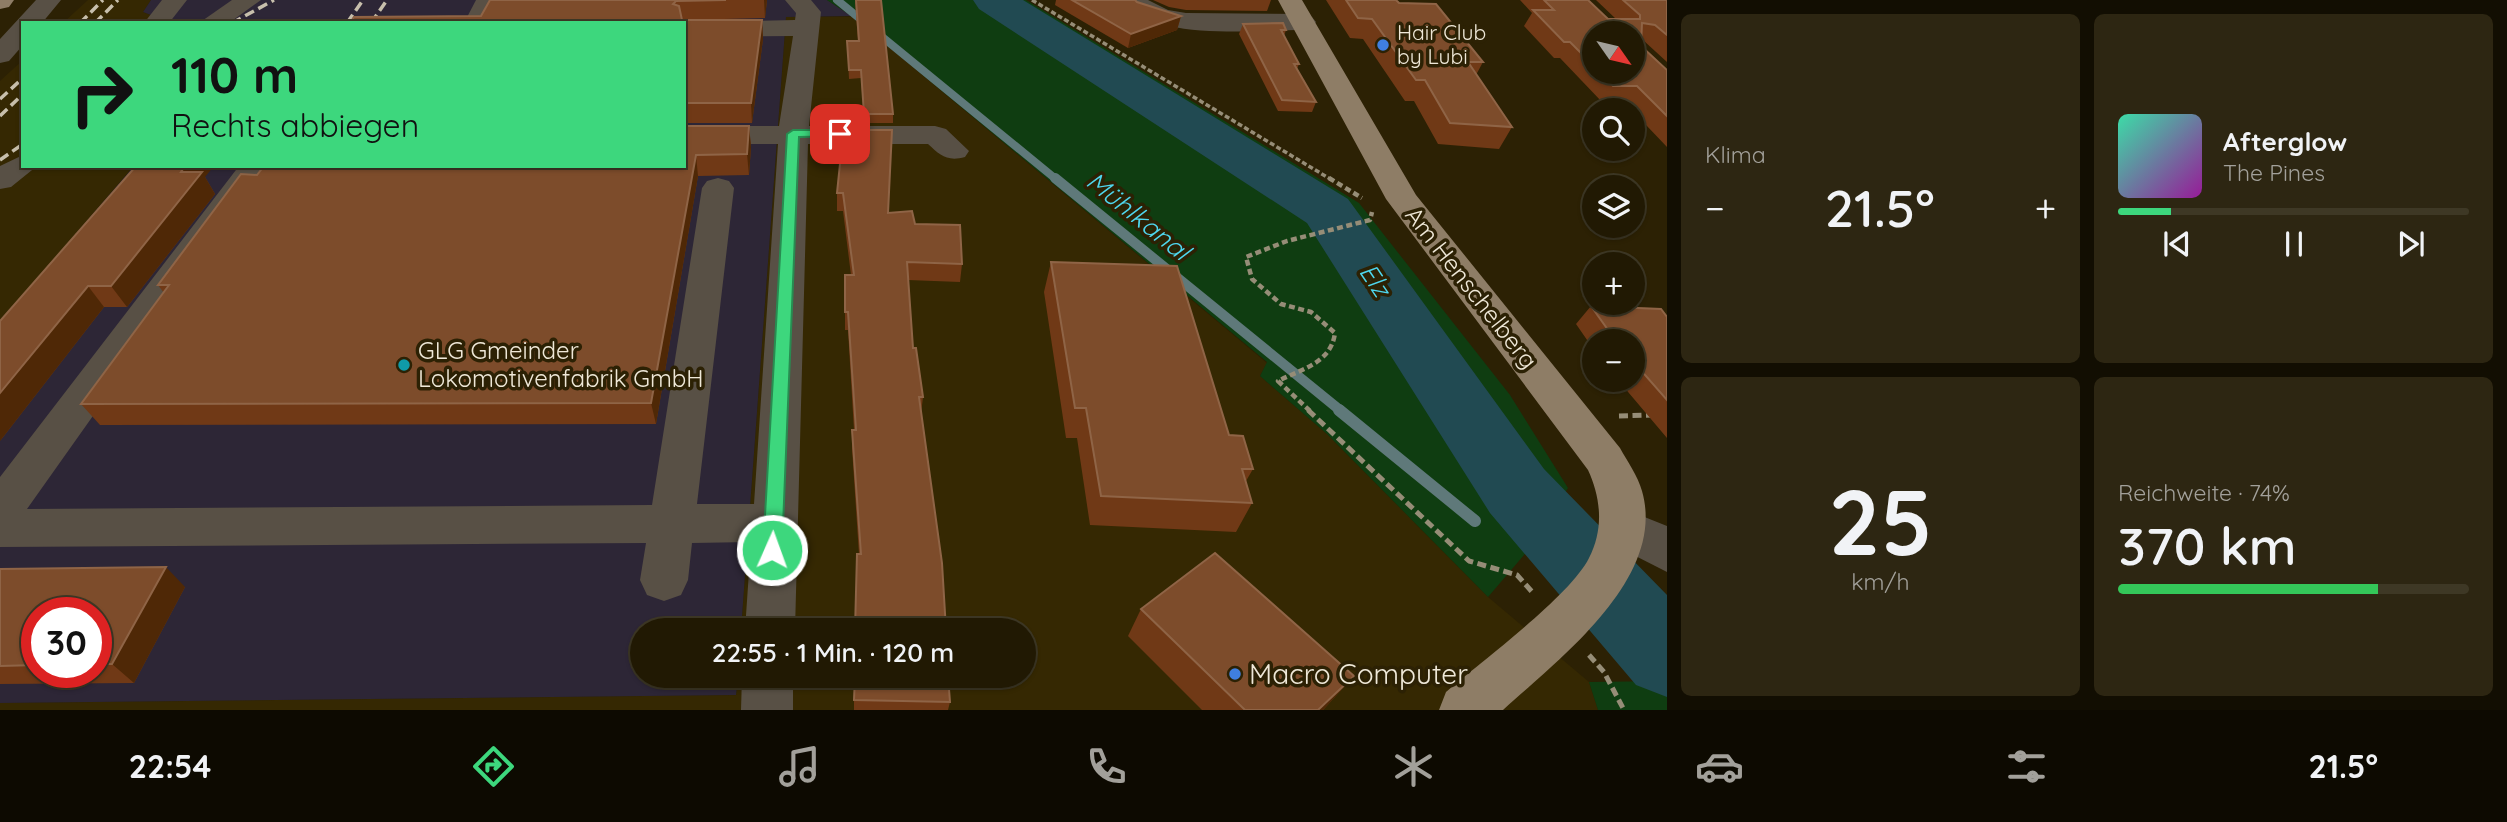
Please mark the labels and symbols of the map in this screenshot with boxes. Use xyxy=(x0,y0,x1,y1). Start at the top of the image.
place label: Hair Club by Lubi xyxy=(1397,19,1486,69)
north arrow xyxy=(1582,21,1645,84)
marker: Hair Club by Lubi xyxy=(1375,37,1391,53)
pin xyxy=(810,104,870,164)
water label: Mühlkanal xyxy=(1080,164,1199,269)
street label: Am Henschelberg xyxy=(1399,201,1544,374)
water label: Elz xyxy=(1352,257,1400,305)
place label: GLG Gmeinder Lokomotivenfabrik GmbH xyxy=(418,335,704,393)
marker: GLG Gmeinder Lokomotivenfabrik GmbH xyxy=(396,357,412,373)
position arrow xyxy=(735,513,809,587)
speed limit sign: 30 xyxy=(21,597,112,688)
place label: Macro Computer xyxy=(1249,656,1468,691)
marker: Macro Computer xyxy=(1227,666,1243,682)

